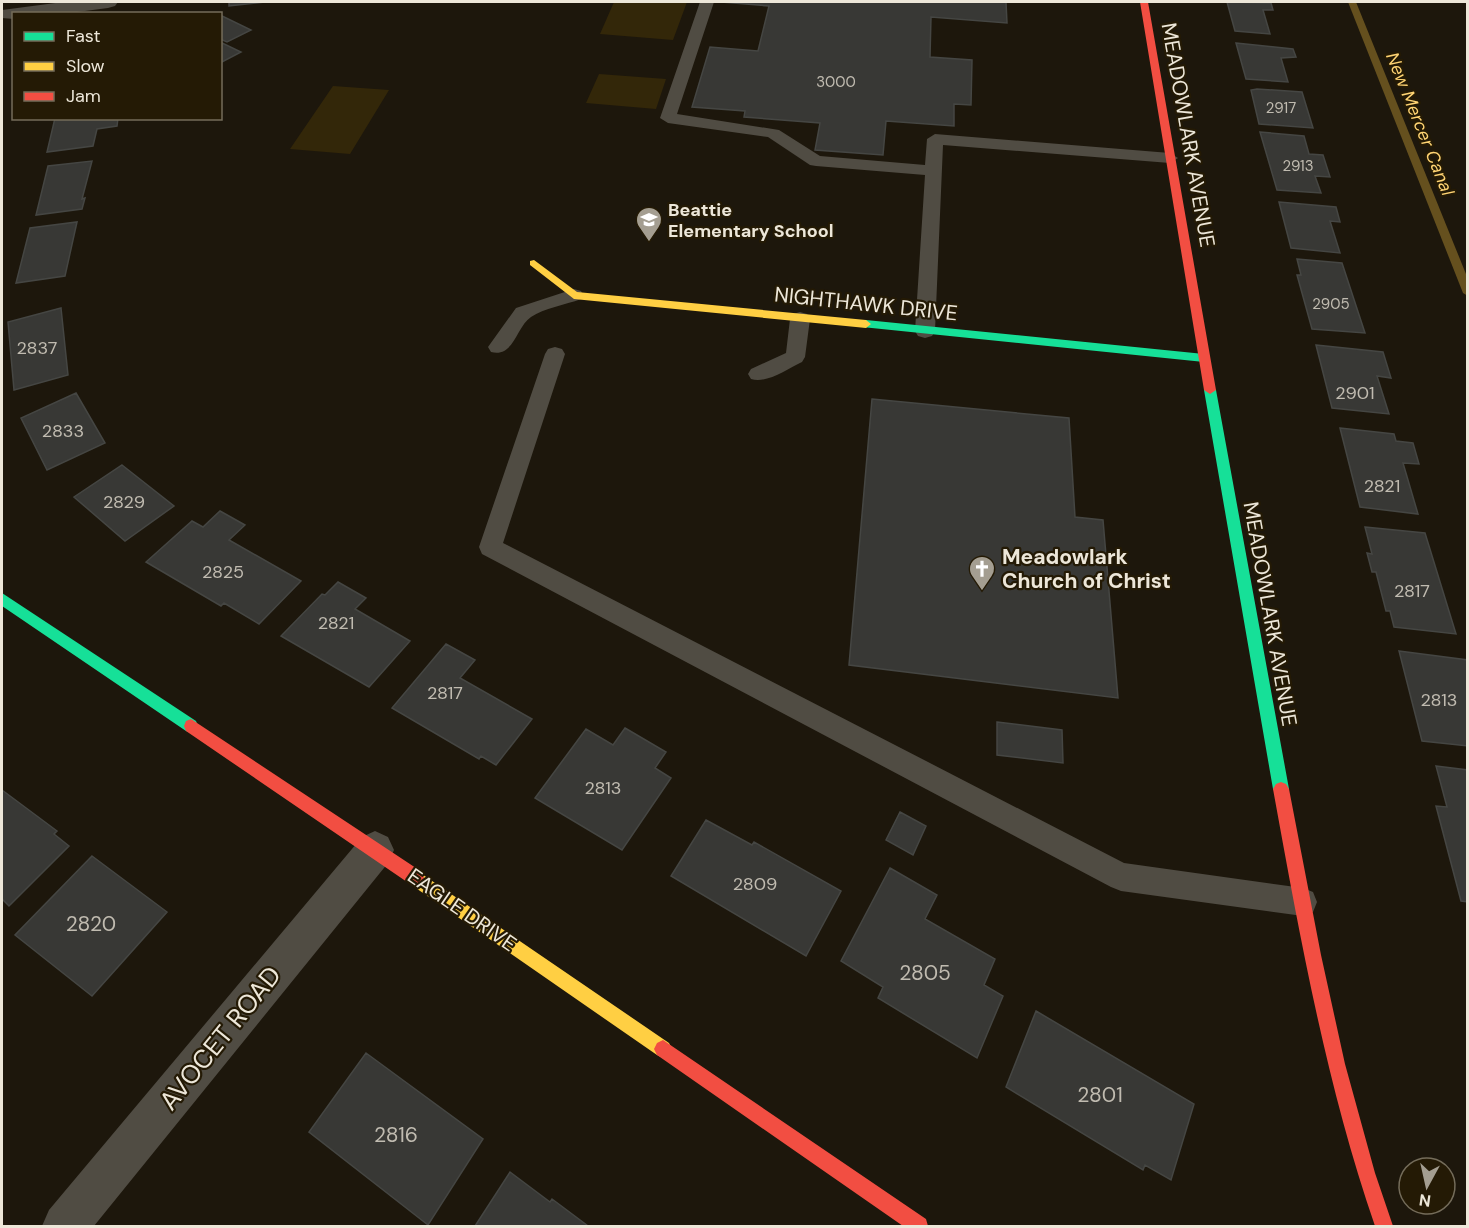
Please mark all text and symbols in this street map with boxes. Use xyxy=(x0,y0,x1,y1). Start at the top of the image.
legend xyxy=(12,12,222,120)
street label: MEADOWLARK AVENUE xyxy=(1154,21,1222,249)
text: Fast xyxy=(66,24,101,48)
water label: New Mercer Canal xyxy=(1380,49,1460,200)
text: Slow xyxy=(66,54,105,78)
house number: 3000 xyxy=(816,72,856,92)
text: Jam xyxy=(66,84,101,108)
house number: 2917 xyxy=(1266,98,1296,118)
house number: 2913 xyxy=(1282,156,1314,176)
place label: Beattie Elementary School xyxy=(668,198,834,243)
school or university icon: Beattie Elementary School xyxy=(634,205,664,243)
street label: NIGHTHAWK DRIVE xyxy=(773,280,959,328)
house number: 2905 xyxy=(1312,294,1350,314)
house number: 2837 xyxy=(17,336,57,360)
house number: 2901 xyxy=(1335,381,1375,405)
house number: 2833 xyxy=(42,419,84,443)
house number: 2821 xyxy=(1364,474,1400,498)
house number: 2829 xyxy=(103,490,145,514)
street label: MEADOWLARK AVENUE xyxy=(1236,500,1304,728)
place label: Meadowlark Church of Christ xyxy=(1002,543,1171,595)
church icon: Meadowlark Church of Christ xyxy=(967,554,997,592)
house number: 2825 xyxy=(202,560,244,584)
house number: 2817 xyxy=(1394,579,1430,603)
house number: 2821 xyxy=(318,611,354,635)
house number: 2817 xyxy=(427,681,463,705)
house number: 2813 xyxy=(1421,688,1457,712)
house number: 2813 xyxy=(585,776,621,800)
street label: EAGLE DRIVE xyxy=(402,862,522,958)
house number: 2809 xyxy=(733,872,777,896)
house number: 2820 xyxy=(66,910,116,938)
street label: AVOCET ROAD xyxy=(151,959,289,1117)
house number: 2805 xyxy=(899,959,951,987)
house number: 2801 xyxy=(1077,1081,1123,1109)
house number: 2816 xyxy=(374,1121,418,1149)
north arrow xyxy=(1397,1156,1457,1216)
text: N xyxy=(1418,1189,1432,1212)

